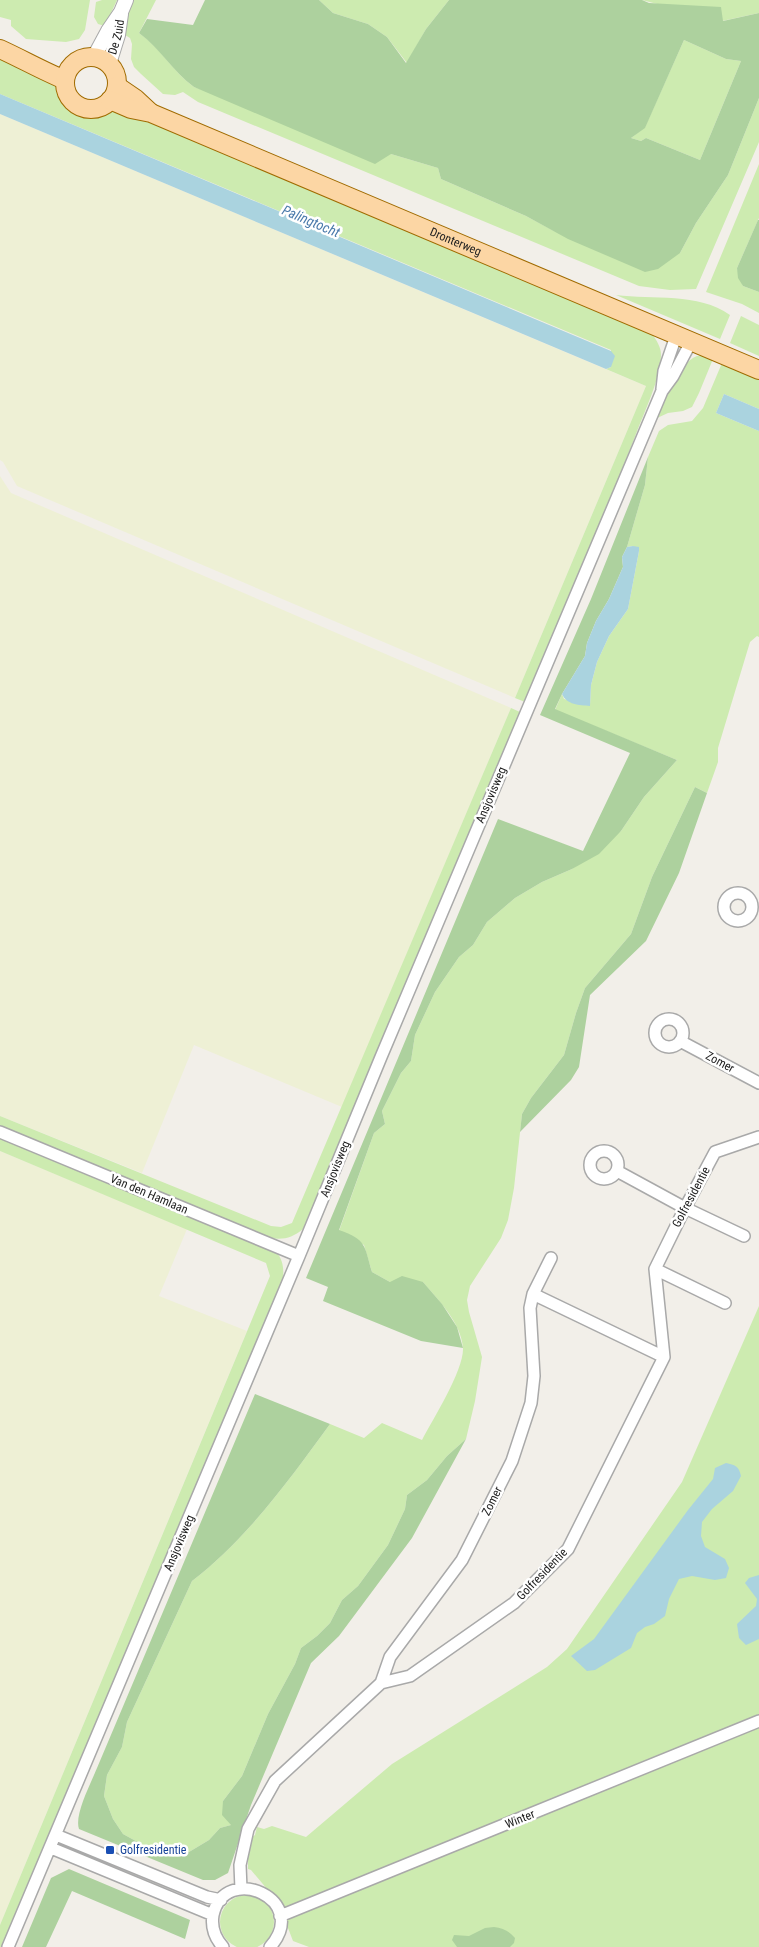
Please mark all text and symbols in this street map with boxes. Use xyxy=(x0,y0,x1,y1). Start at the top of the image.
street label: De Zuid xyxy=(105,19,127,57)
water label: Palingtocht xyxy=(280,202,343,241)
street label: Dronterweg xyxy=(428,225,484,259)
street label: Ansjovisweg xyxy=(473,765,509,825)
street label: Zomer xyxy=(703,1049,737,1075)
street label: Ansjovisweg xyxy=(317,1139,353,1199)
street label: Golfresidentie xyxy=(669,1164,713,1230)
street label: Van den Hamlaan xyxy=(108,1171,190,1217)
street label: Zomer xyxy=(479,1484,505,1518)
street label: Ansjovisweg xyxy=(161,1513,197,1573)
street label: Golfresidentie xyxy=(514,1545,570,1603)
street label: Winter xyxy=(503,1807,537,1831)
place label: Golfresidentie xyxy=(120,1843,187,1857)
marker: Golfresidentie xyxy=(104,1844,116,1856)

